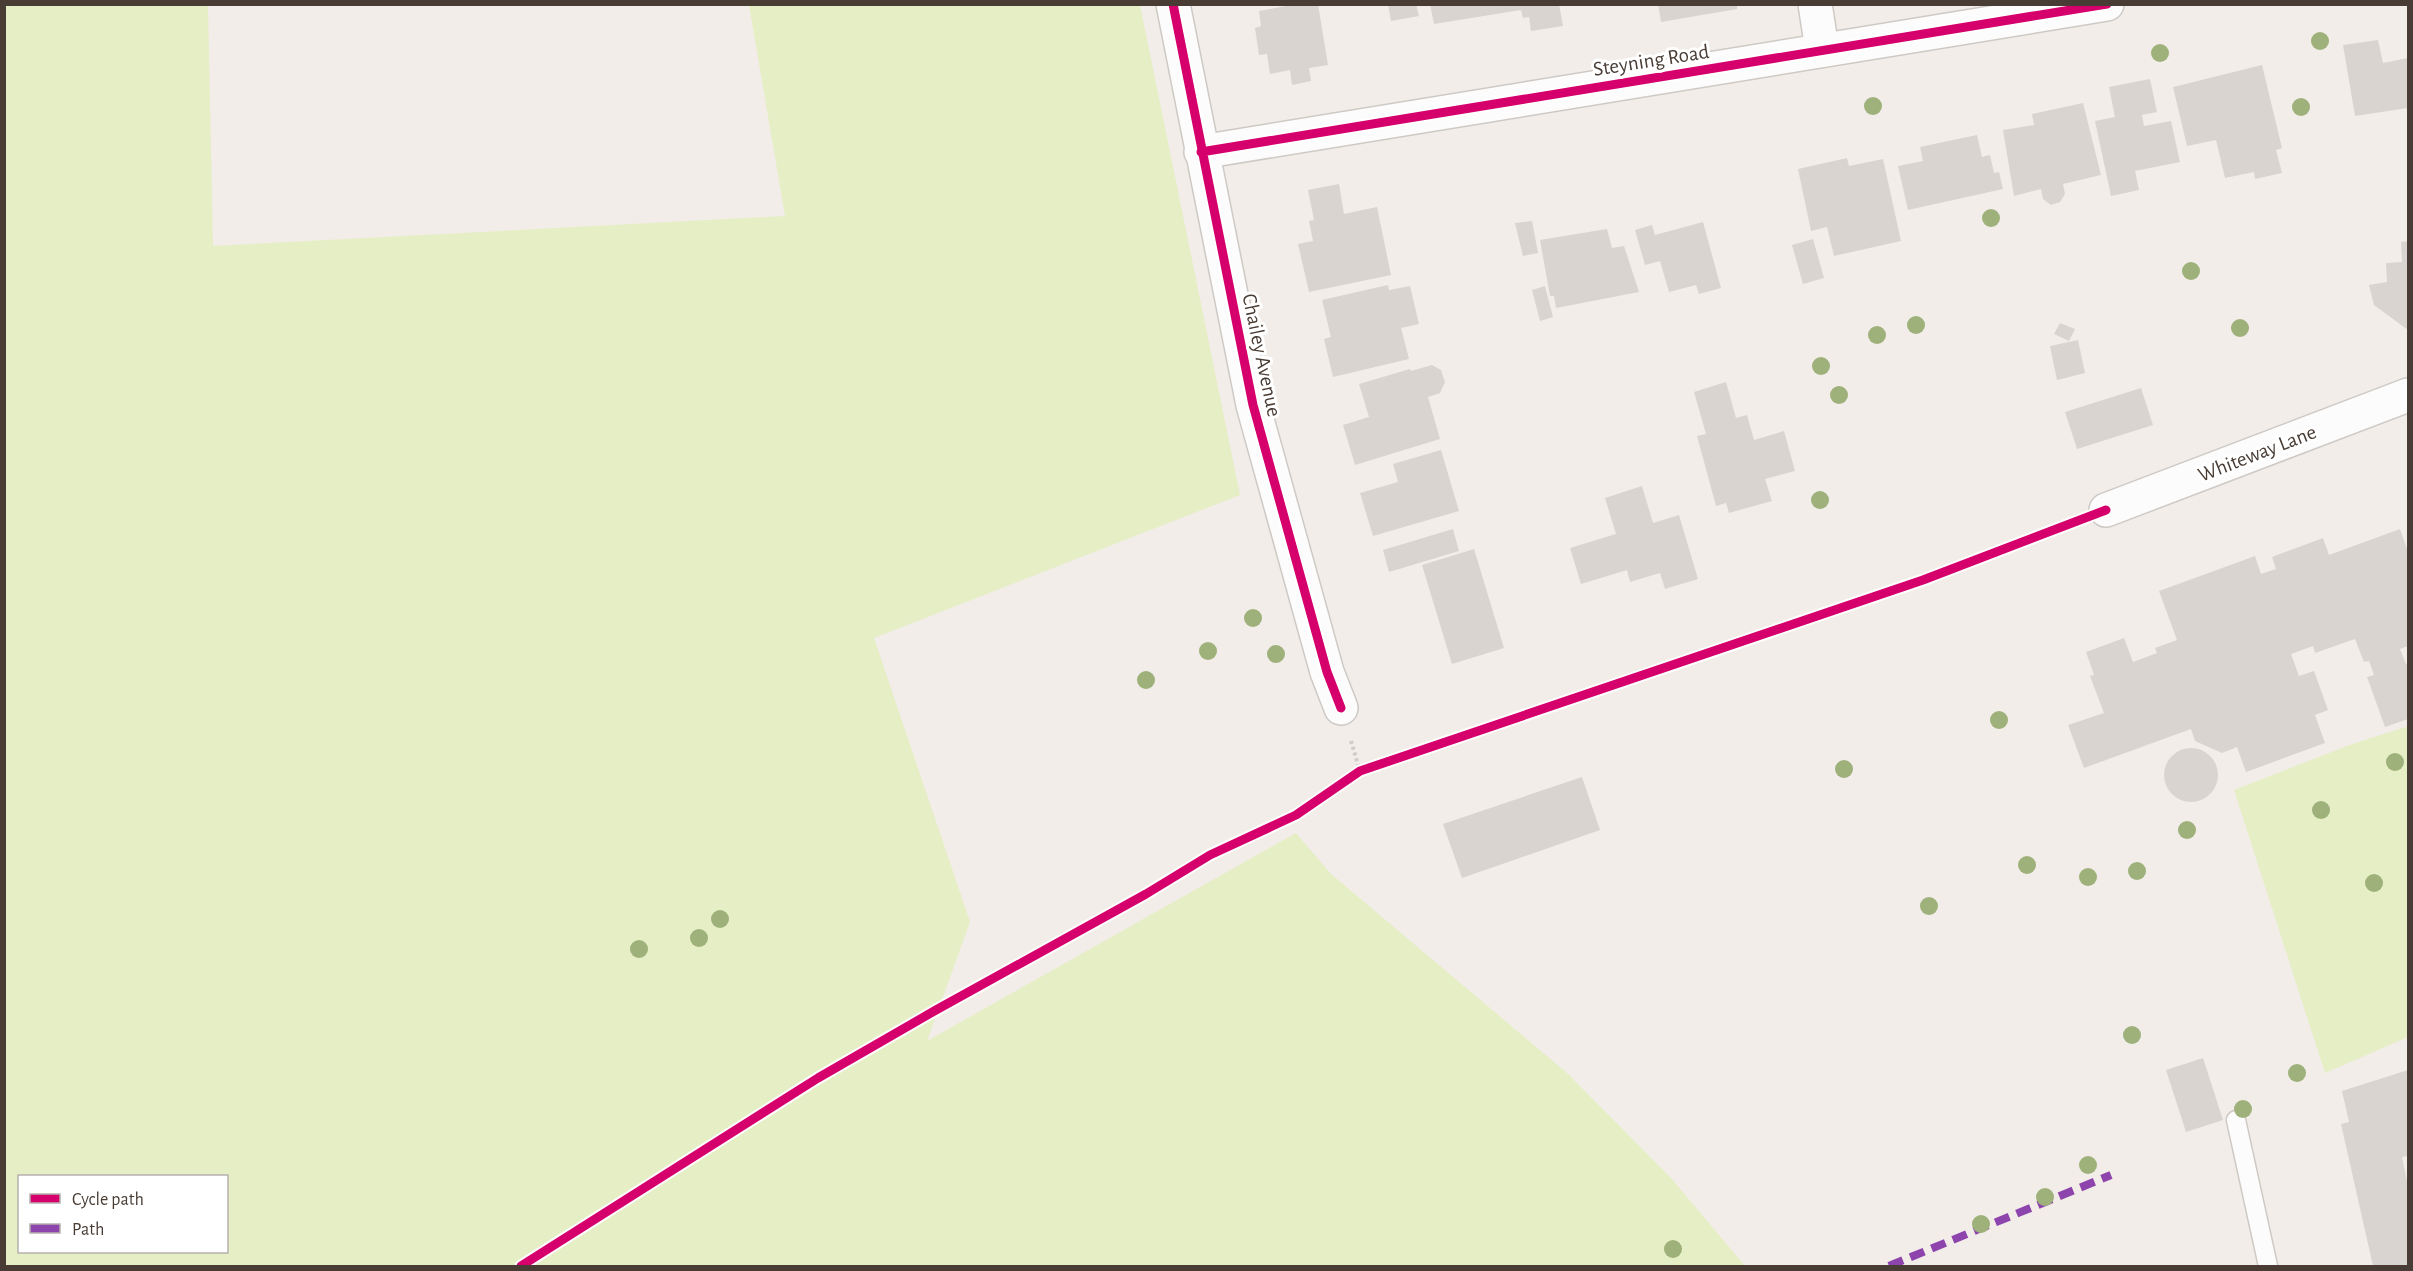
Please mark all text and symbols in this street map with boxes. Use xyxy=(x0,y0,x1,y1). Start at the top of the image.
street label: Steyning Road xyxy=(1592,41,1711,80)
street label: Chailey Avenue xyxy=(1238,292,1285,418)
street label: Whiteway Lane xyxy=(2195,421,2319,486)
legend xyxy=(18,1175,228,1253)
text: Cycle path xyxy=(72,1191,144,1209)
text: Path xyxy=(72,1221,104,1239)

